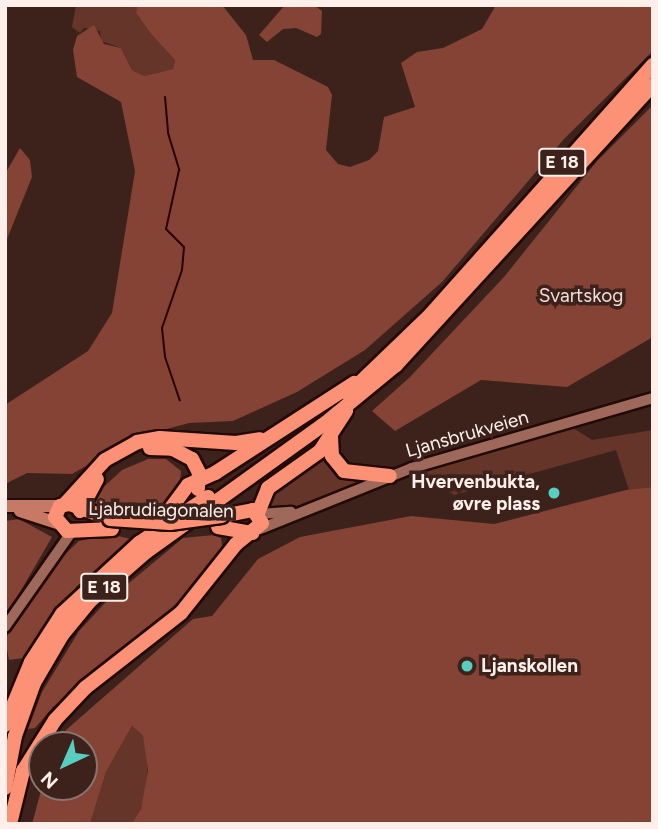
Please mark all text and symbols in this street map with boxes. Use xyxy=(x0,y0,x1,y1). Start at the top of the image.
road number: E 18 xyxy=(538,148,586,176)
park label: Svartskog xyxy=(539,285,623,307)
street label: Ljansbrukveien xyxy=(403,406,531,462)
place label: Hvervenbukta, øvre plass xyxy=(411,471,540,515)
marker: Hvervenbukta, øvre plass xyxy=(546,485,562,501)
street label: Ljabrudiagonalen xyxy=(88,497,234,523)
road number: E 18 xyxy=(80,572,128,602)
place label: Ljanskollen xyxy=(481,655,578,677)
marker: Ljanskollen xyxy=(459,658,475,674)
north arrow xyxy=(28,731,98,801)
text: N xyxy=(36,767,63,793)

